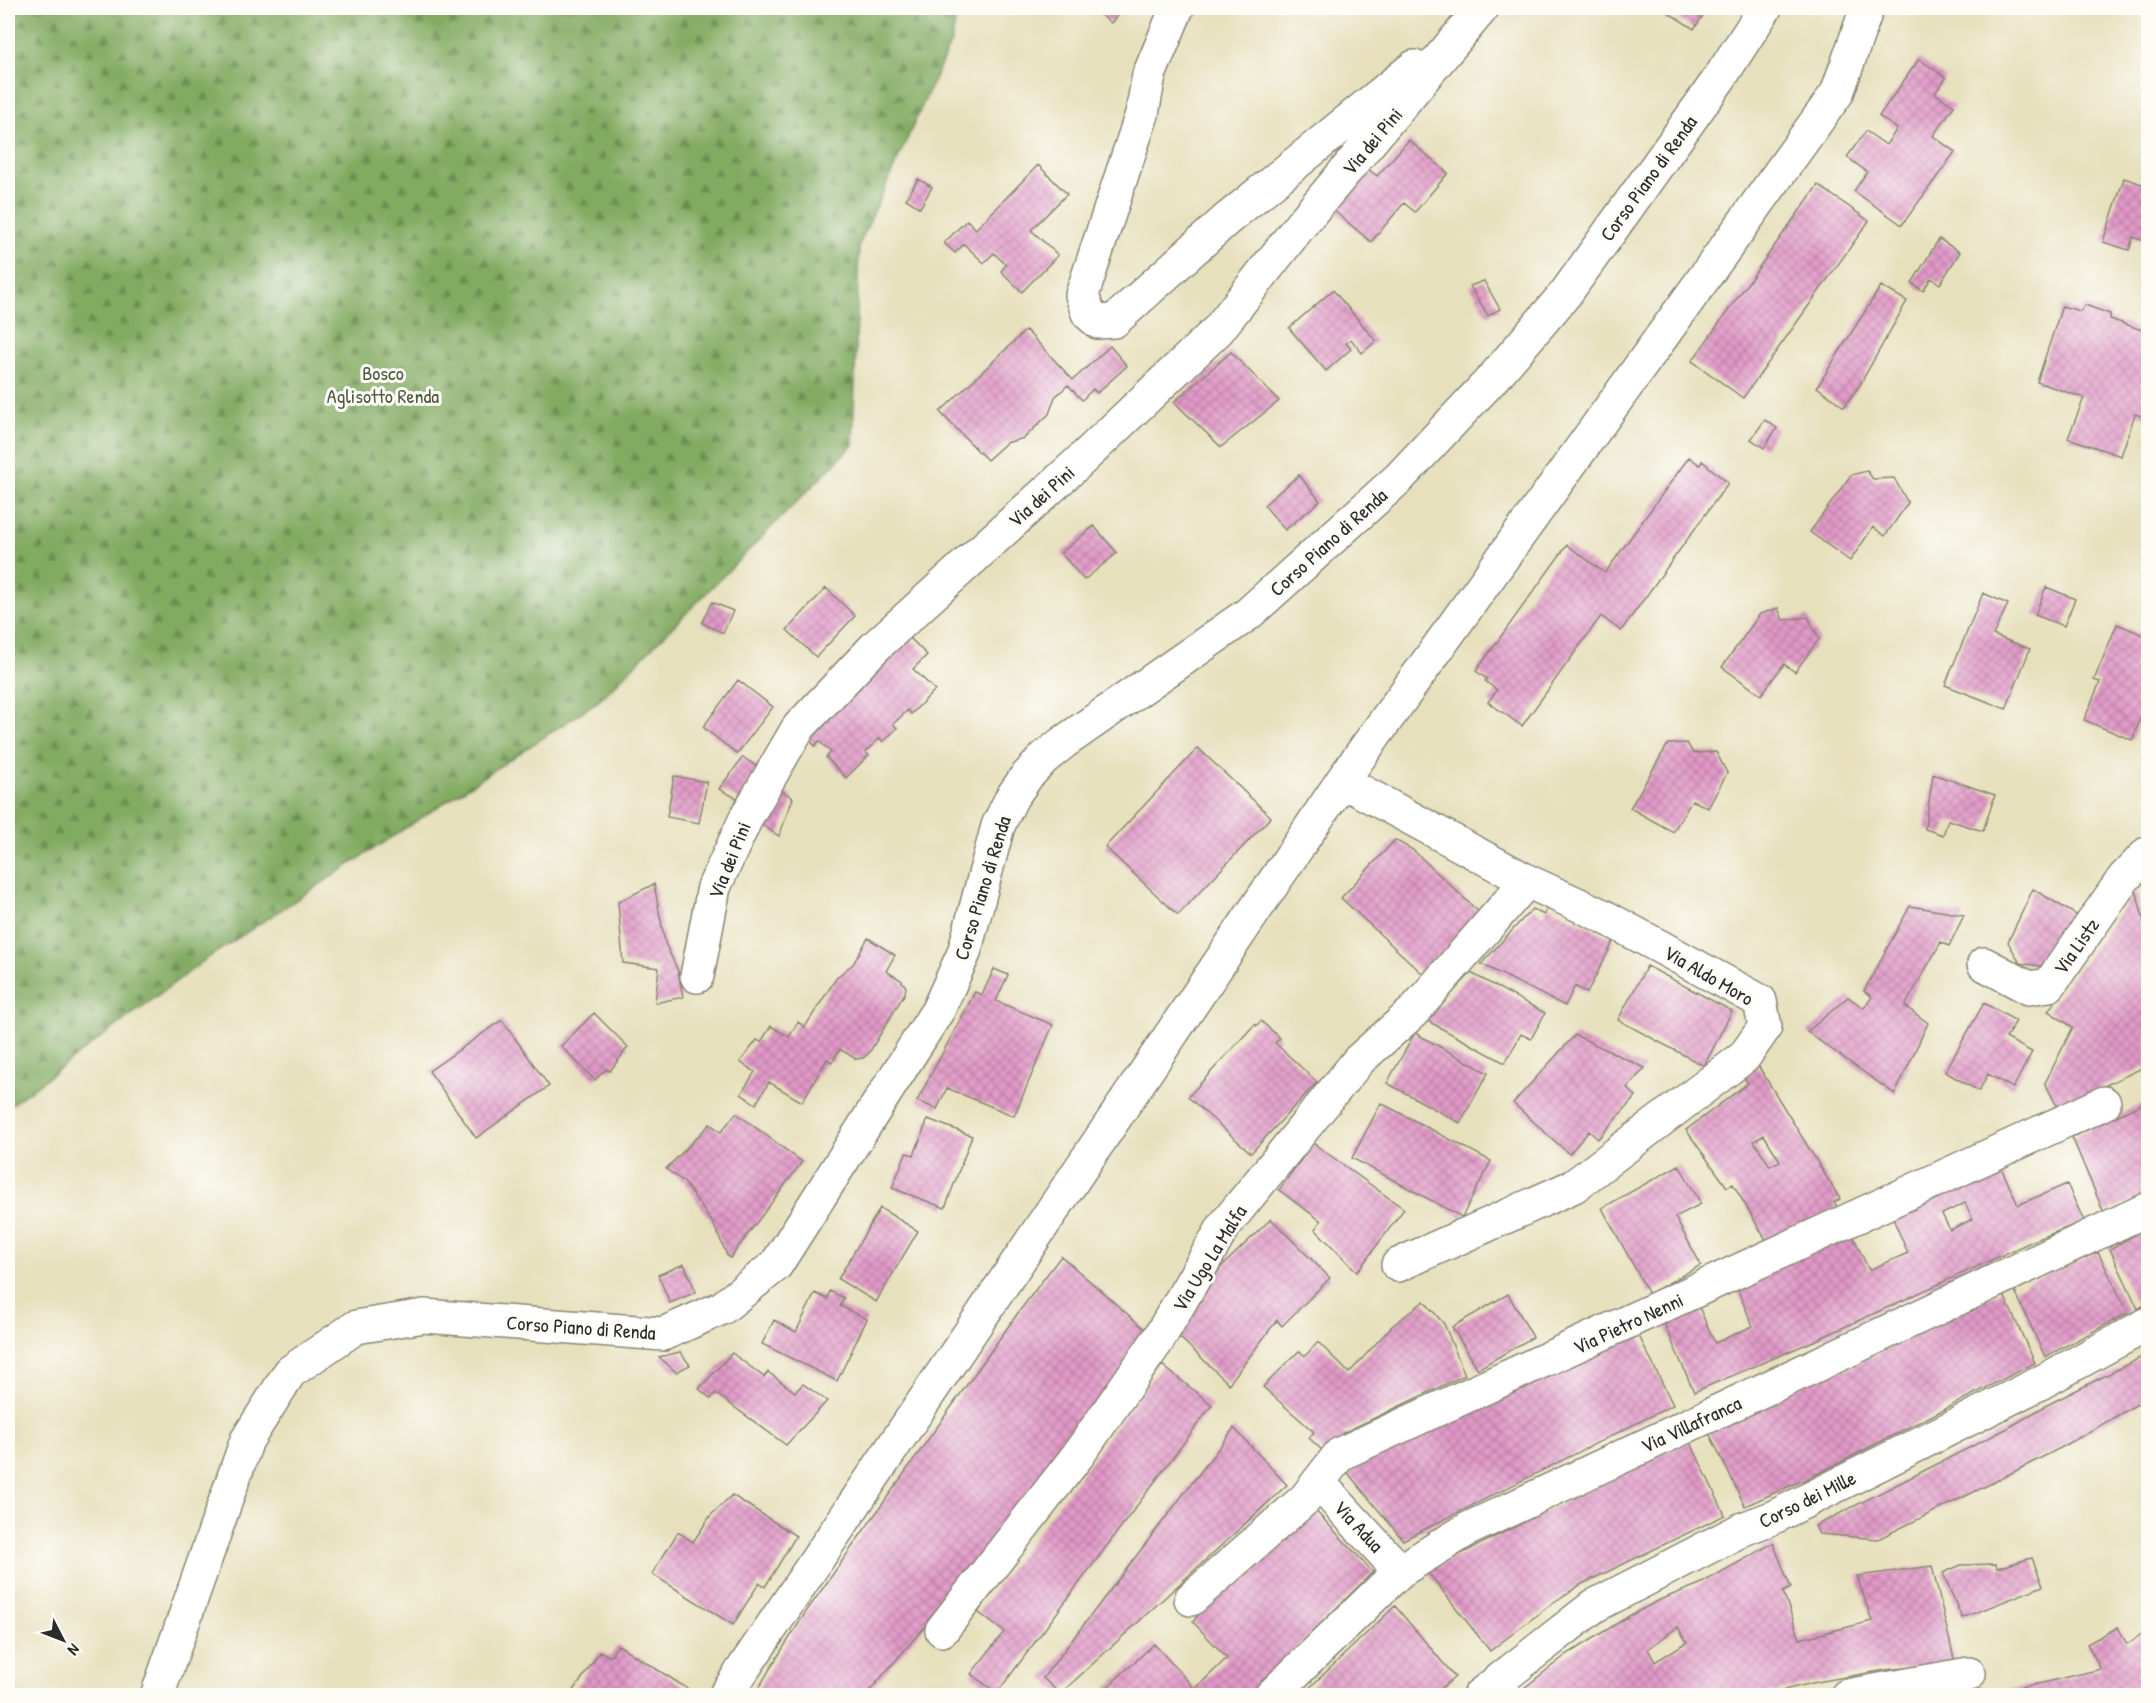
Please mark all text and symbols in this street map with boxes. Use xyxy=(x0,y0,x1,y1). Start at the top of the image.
street label: Via dei Pini xyxy=(1336,101,1408,181)
street label: Corso Piano di Renda xyxy=(1593,110,1703,246)
park label: Bosco Aglisotto Renda xyxy=(327,359,439,409)
street label: Via dei Pini xyxy=(1002,459,1080,533)
street label: Corso Piano di Renda xyxy=(1263,482,1393,602)
street label: Corso Piano di Renda xyxy=(947,813,1017,963)
street label: Via dei Pini xyxy=(701,818,757,902)
street label: Via Listz xyxy=(2047,912,2105,980)
street label: Via Aldo Moro xyxy=(1659,938,1759,1012)
street label: Via Ugo La Malfa xyxy=(1166,1200,1253,1316)
street label: Via Pietro Nenni xyxy=(1569,1286,1687,1360)
street label: Corso Piano di Renda xyxy=(506,1308,657,1346)
street label: Via Villafranca xyxy=(1636,1389,1746,1459)
street label: Corso dei Mille xyxy=(1754,1464,1860,1534)
street label: Via Adua xyxy=(1328,1494,1390,1558)
north arrow xyxy=(33,1610,93,1670)
text: N xyxy=(63,1640,85,1661)

